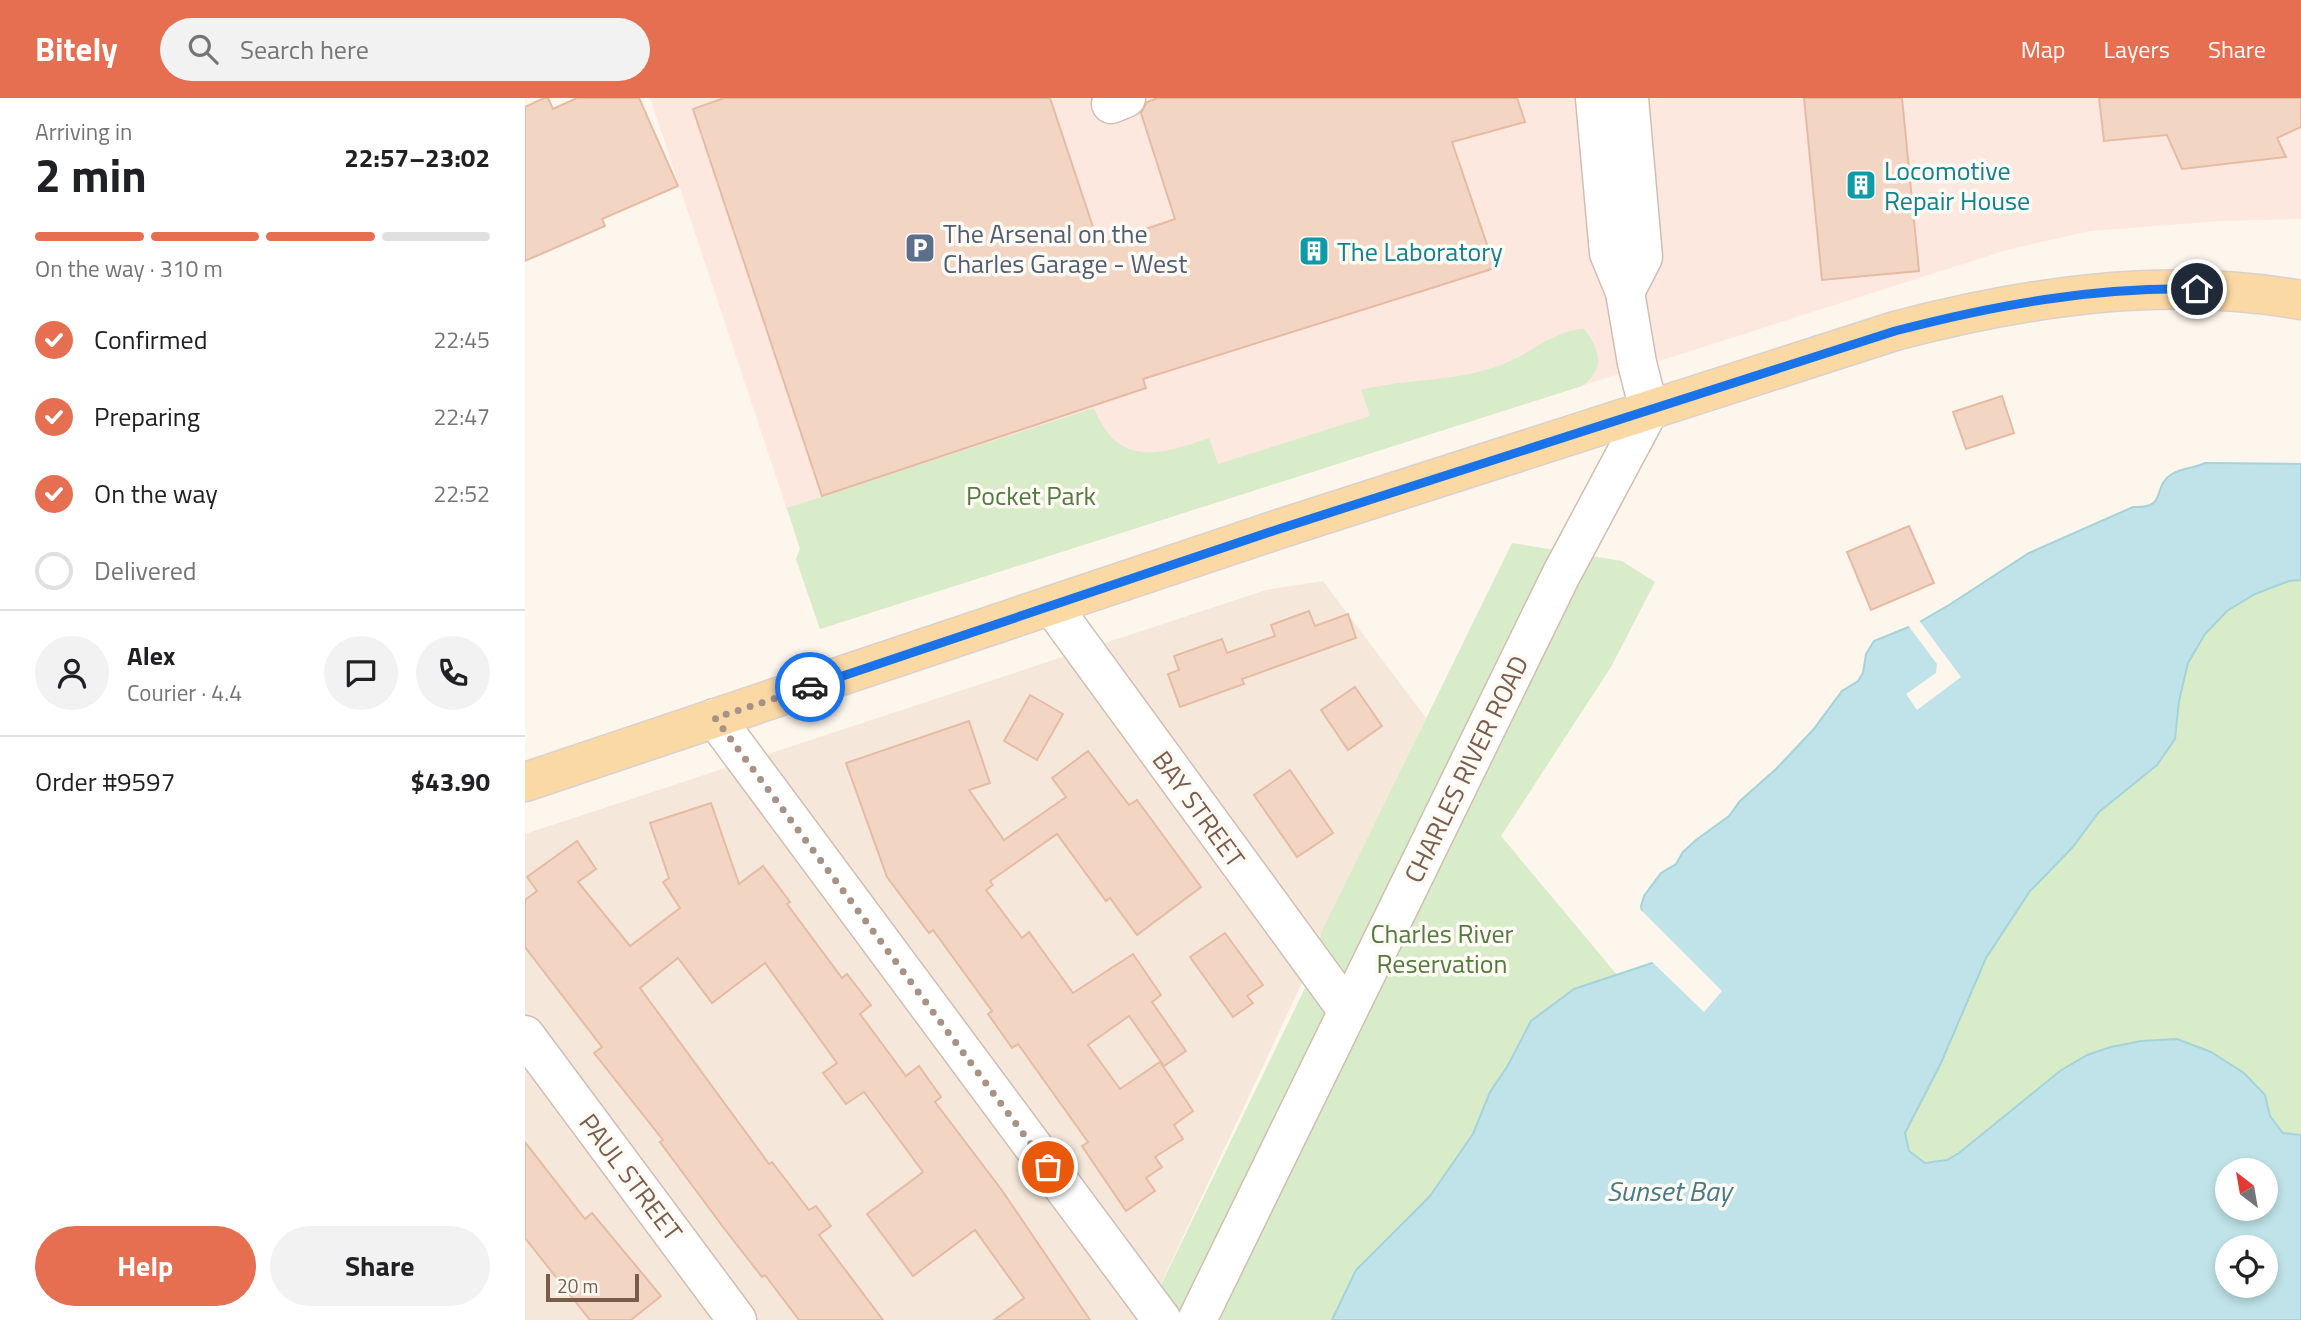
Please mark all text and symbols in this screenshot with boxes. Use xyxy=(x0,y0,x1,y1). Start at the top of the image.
search box xyxy=(160,18,650,81)
text: Bitely xyxy=(35,24,118,74)
icon: search xyxy=(184,30,222,68)
text: Search here xyxy=(240,30,369,69)
text: Map xyxy=(2021,31,2066,67)
text: Layers xyxy=(2104,31,2170,67)
text: Share xyxy=(2208,31,2266,67)
text: Arriving in xyxy=(35,114,132,149)
text: 22:57–23:02 xyxy=(344,138,490,177)
text: 2 min xyxy=(35,140,147,210)
place label: Locomotive Repair House xyxy=(1884,151,2030,220)
building icon: Locomotive Repair House xyxy=(1844,168,1878,202)
place label: The Arsenal on the Charles Garage - West xyxy=(943,214,1187,283)
parking icon: The Arsenal on the Charles Garage - West xyxy=(903,231,937,265)
place label: The Laboratory xyxy=(1337,232,1503,271)
building icon: The Laboratory xyxy=(1297,234,1331,268)
text: On the way · 310 m xyxy=(35,251,223,286)
pin xyxy=(2167,259,2227,319)
icon: home xyxy=(2178,270,2216,308)
text: Confirmed xyxy=(94,320,208,359)
icon: check xyxy=(35,321,73,359)
text: 22:45 xyxy=(433,322,490,357)
text: Preparing xyxy=(94,397,200,436)
icon: check xyxy=(35,398,73,436)
text: 22:47 xyxy=(433,399,490,434)
text: On the way xyxy=(94,474,218,513)
icon: check xyxy=(35,475,73,513)
text: 22:52 xyxy=(433,476,490,511)
park label: Pocket Park xyxy=(966,476,1096,515)
text: Delivered xyxy=(94,551,197,590)
button: person xyxy=(35,636,109,710)
text: Alex xyxy=(127,636,175,675)
button: chat xyxy=(324,636,398,710)
button: phone xyxy=(416,636,490,710)
street label: CHARLES RIVER ROAD xyxy=(1394,649,1538,889)
courier xyxy=(775,652,845,722)
icon: car xyxy=(791,668,829,706)
text: Courier · 4.4 xyxy=(127,675,242,710)
street label: BAY STREET xyxy=(1143,743,1255,876)
text: Order #9597 xyxy=(35,762,175,801)
text: $43.90 xyxy=(411,762,490,801)
park label: Charles River Reservation xyxy=(1370,914,1514,983)
street label: PAUL STREET xyxy=(570,1105,692,1249)
pin xyxy=(1018,1137,1078,1197)
icon: bag xyxy=(1029,1148,1067,1186)
north arrow xyxy=(2215,1158,2279,1222)
map controls xyxy=(2215,1158,2278,1298)
water label: Sunset Bay xyxy=(1607,1169,1735,1212)
button: Help xyxy=(35,1226,256,1306)
button: Share xyxy=(270,1226,490,1306)
button: locate xyxy=(2215,1235,2278,1298)
scale bar xyxy=(546,1271,639,1303)
text: 20 m xyxy=(557,1271,598,1300)

